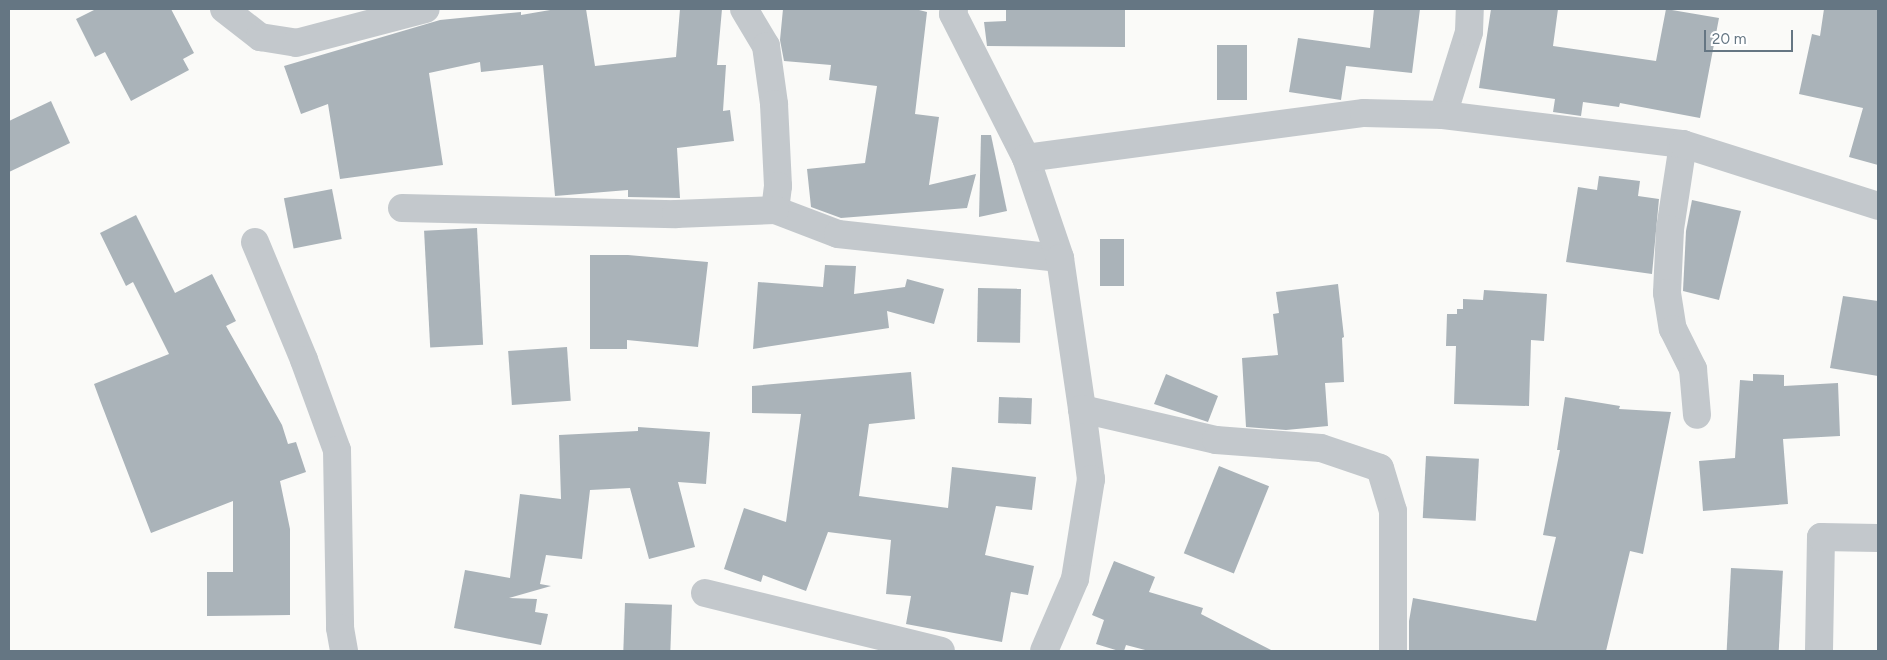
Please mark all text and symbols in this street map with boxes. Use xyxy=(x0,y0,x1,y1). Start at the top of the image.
scale bar xyxy=(1707,20,1796,52)
text: 20 m xyxy=(1712,30,1746,48)

